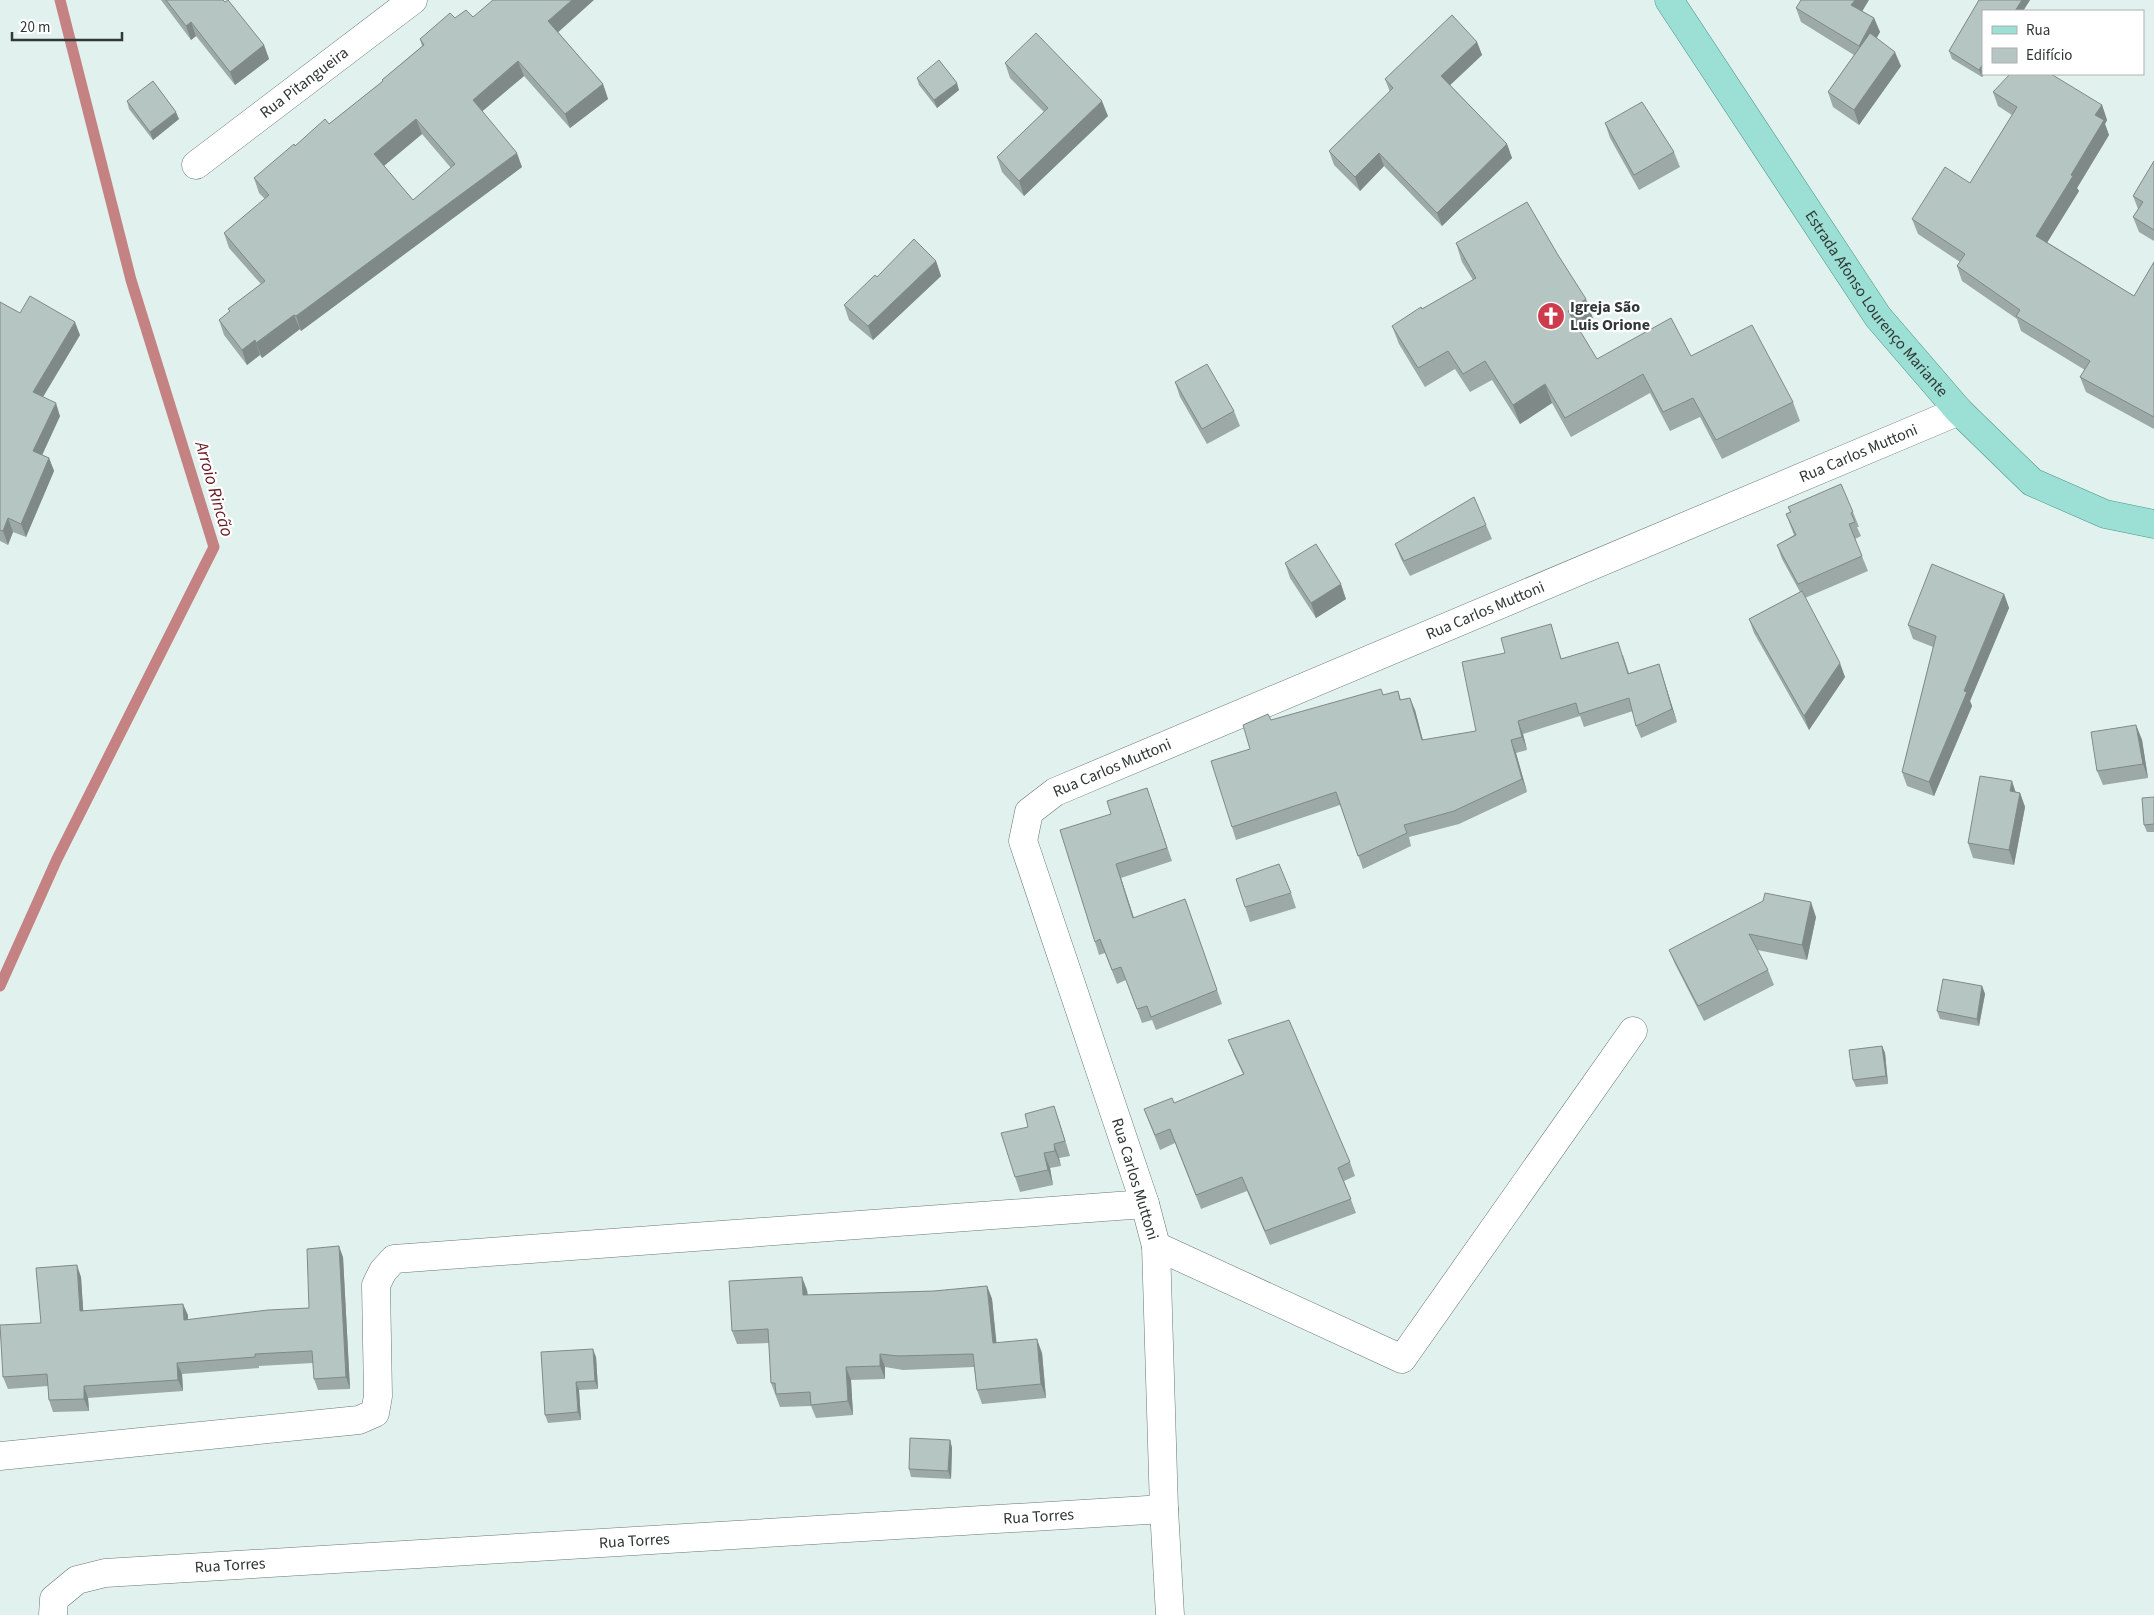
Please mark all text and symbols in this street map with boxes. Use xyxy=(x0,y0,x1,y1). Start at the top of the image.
scale bar xyxy=(12,10,122,42)
legend xyxy=(1982,10,2144,75)
text: 20 m xyxy=(20,17,50,38)
text: Rua xyxy=(2026,20,2050,41)
street label: Rua Pitangueira xyxy=(255,42,353,124)
text: Edifício xyxy=(2026,45,2073,66)
street label: Estrada Afonso Lourenço Mariante xyxy=(1800,206,1953,402)
place label: Igreja São Luis Orione xyxy=(1570,296,1650,336)
church icon: Igreja São Luis Orione xyxy=(1536,301,1566,331)
street label: Rua Carlos Muttoni xyxy=(1796,419,1921,488)
water label: Arroio Rincão xyxy=(188,438,240,540)
street label: Rua Carlos Muttoni xyxy=(1423,576,1548,645)
street label: Rua Carlos Muttoni xyxy=(1049,733,1175,803)
street label: Rua Carlos Muttoni xyxy=(1106,1115,1164,1243)
street label: Rua Torres xyxy=(1002,1503,1075,1530)
street label: Rua Torres xyxy=(598,1528,671,1554)
street label: Rua Torres xyxy=(194,1552,266,1579)

